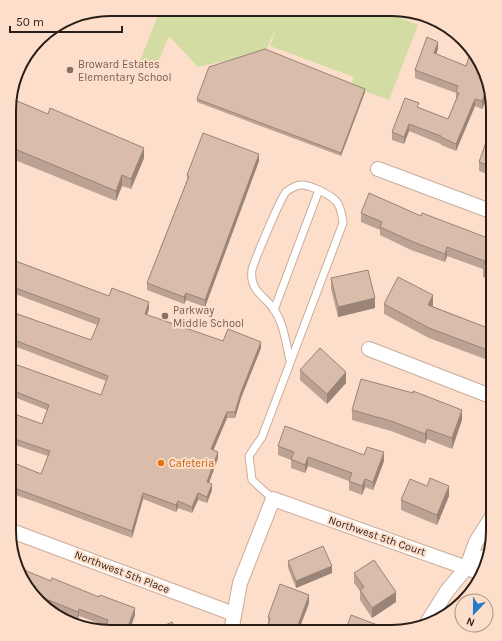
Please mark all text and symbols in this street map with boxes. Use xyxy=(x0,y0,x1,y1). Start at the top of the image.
scale bar xyxy=(10,8,122,34)
text: 50 m xyxy=(16,15,44,29)
place label: Broward Estates Elementary School xyxy=(78,58,171,84)
marker: Broward Estates Elementary School xyxy=(65,65,75,75)
place label: Parkway Middle School xyxy=(173,304,244,330)
marker: Parkway Middle School xyxy=(160,311,170,321)
place label: Cafeteria xyxy=(169,457,214,470)
marker: Cafeteria xyxy=(156,458,166,468)
street label: Northwest 5th Court xyxy=(327,513,427,559)
street label: Northwest 5th Place xyxy=(73,548,172,596)
north arrow xyxy=(454,593,494,633)
text: N xyxy=(464,614,477,629)

